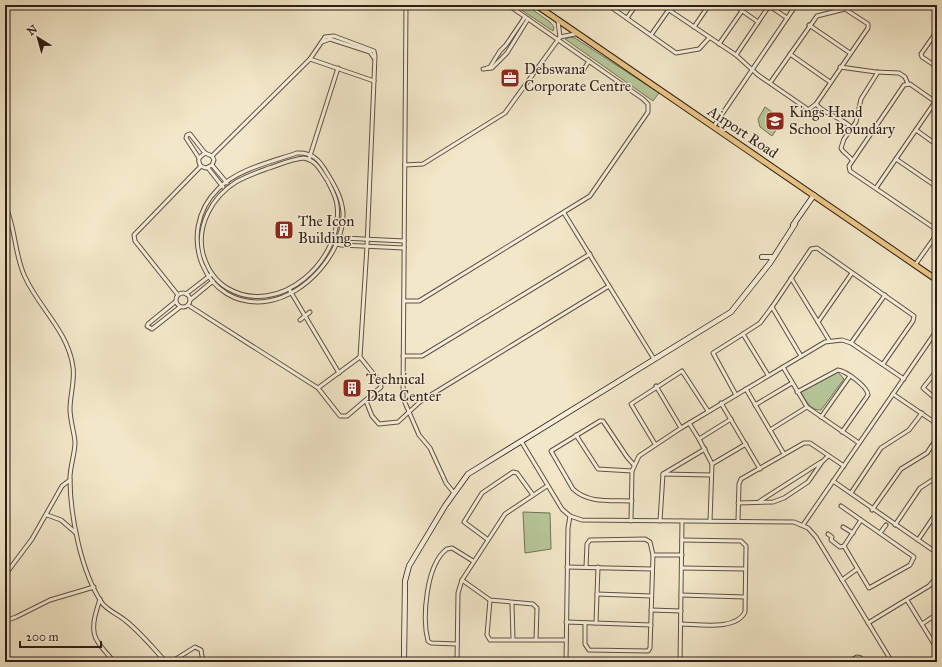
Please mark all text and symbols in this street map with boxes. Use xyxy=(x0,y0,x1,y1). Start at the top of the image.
north arrow xyxy=(18,18,58,58)
text: N xyxy=(25,22,40,38)
place label: Debswana Corporate Centre xyxy=(524,60,631,95)
office icon: Debswana Corporate Centre xyxy=(499,67,521,89)
street label: Airport Road xyxy=(704,101,782,162)
place label: Kings Hand School Boundary xyxy=(789,103,896,138)
school or university icon: Kings Hand School Boundary xyxy=(764,110,786,132)
place label: The Icon Building xyxy=(298,212,354,247)
building icon: The Icon Building xyxy=(273,219,295,241)
place label: Technical Data Center xyxy=(366,370,441,405)
building icon: Technical Data Center xyxy=(341,377,363,399)
scale bar xyxy=(20,623,101,649)
text: 200 m xyxy=(26,630,59,644)

